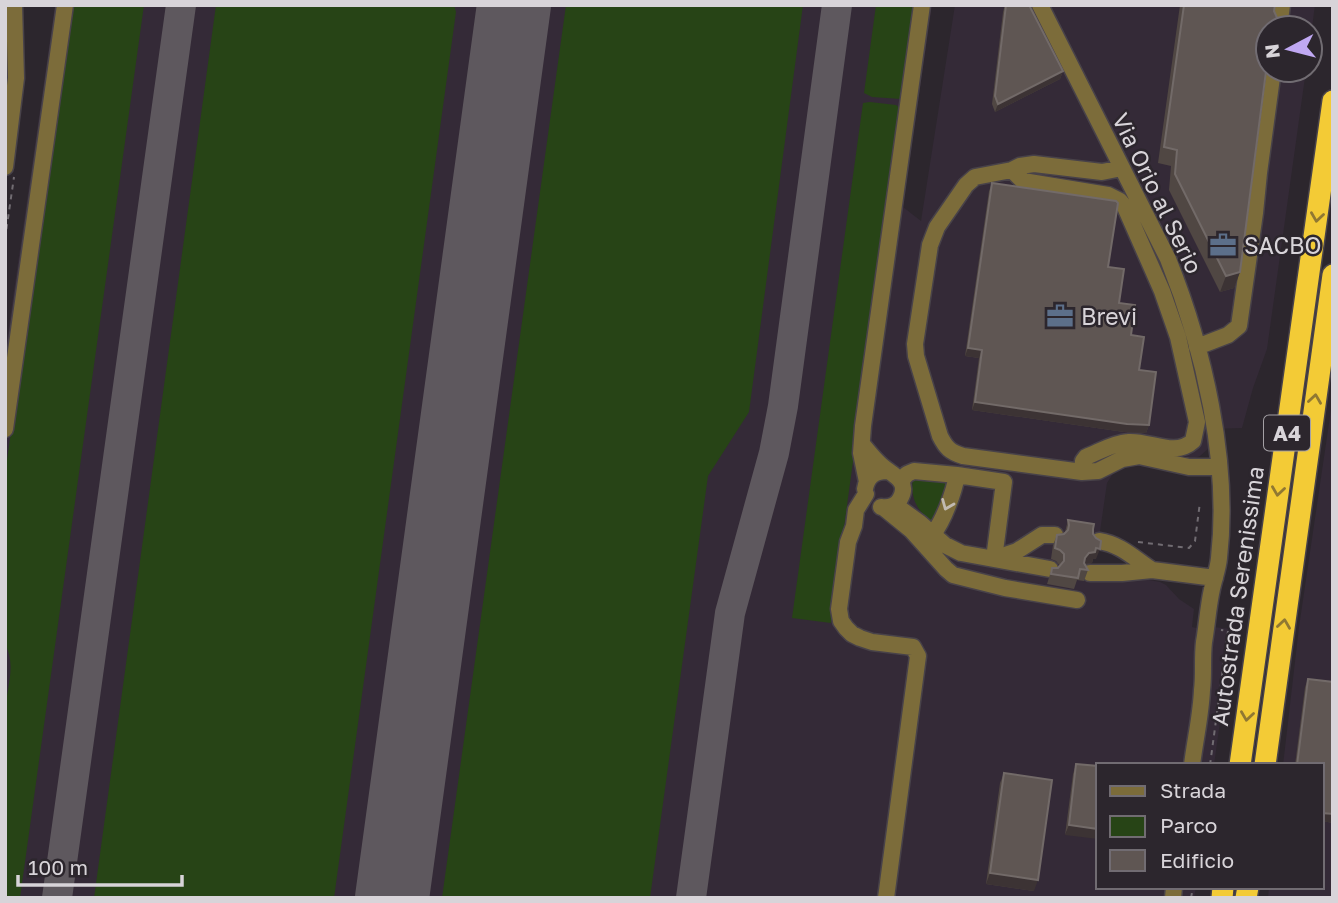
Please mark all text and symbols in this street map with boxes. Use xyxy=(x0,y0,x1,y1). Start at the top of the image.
north arrow xyxy=(1254,14,1324,84)
text: N xyxy=(1259,43,1284,60)
street label: Via Orio al Serio xyxy=(1107,108,1209,278)
one-way arrow xyxy=(1309,211,1324,223)
office icon: SACBO xyxy=(1208,230,1238,260)
place label: SACBO xyxy=(1244,231,1321,259)
office icon: Brevi xyxy=(1045,301,1075,331)
place label: Brevi xyxy=(1081,302,1137,330)
one-way arrow xyxy=(1308,393,1323,405)
road number: A4 xyxy=(1264,416,1310,450)
street label: Autostrada Serenissima xyxy=(1205,464,1269,728)
one-way arrow xyxy=(1271,485,1286,497)
one-way arrow xyxy=(941,499,955,511)
one-way arrow xyxy=(1276,618,1291,630)
one-way arrow xyxy=(1240,710,1255,722)
legend xyxy=(1096,763,1324,889)
text: Strada xyxy=(1160,777,1226,803)
text: Parco xyxy=(1160,812,1217,838)
scale bar xyxy=(18,844,182,888)
text: Edificio xyxy=(1160,847,1234,873)
text: 100 m xyxy=(28,854,88,880)

